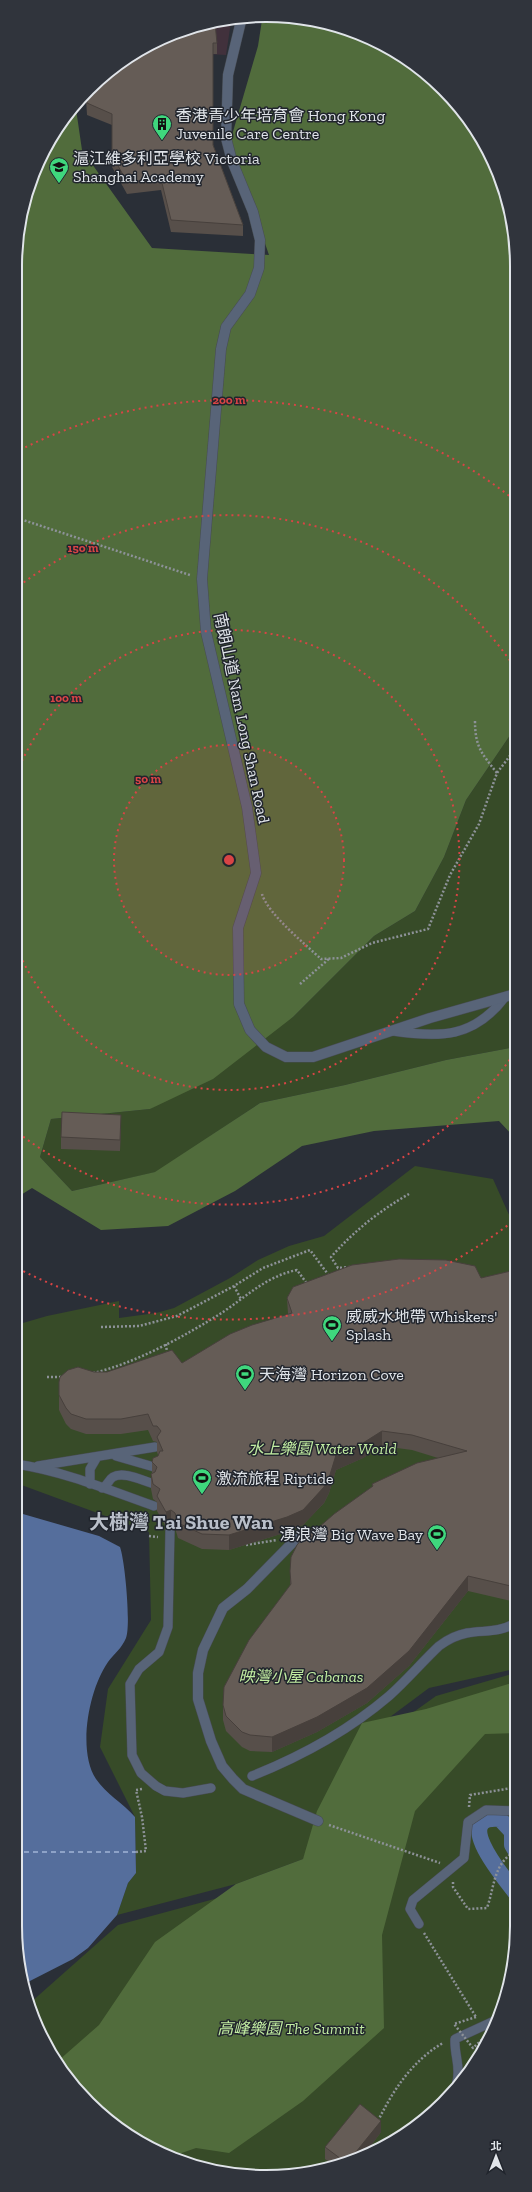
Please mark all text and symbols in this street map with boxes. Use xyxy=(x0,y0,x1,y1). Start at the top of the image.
place label: 香港青少年培育會 Hong Kong Juvenile Care Centre xyxy=(176,106,385,143)
building icon: 香港青少年培育會 Hong Kong Juvenile Care Centre xyxy=(151,113,173,141)
place label: 滬江維多利亞學校 Victoria Shanghai Academy xyxy=(73,149,260,186)
school or university icon: 滬江維多利亞學校 Victoria Shanghai Academy xyxy=(48,156,70,184)
text: 200 m xyxy=(212,393,246,407)
text: 150 m xyxy=(68,541,99,555)
street label: 南朗山道 Nam Long Shan Road xyxy=(210,611,274,825)
text: 100 m xyxy=(50,691,82,705)
text: 50 m xyxy=(135,772,161,786)
centre of rings xyxy=(222,853,236,867)
place label: 威威水地帶 Whiskers' Splash xyxy=(346,1307,497,1344)
sports icon: 威威水地帶 Whiskers' Splash xyxy=(321,1314,343,1342)
sports icon: 天海灣 Horizon Cove xyxy=(234,1363,256,1391)
place label: 天海灣 Horizon Cove xyxy=(259,1365,404,1384)
park label: 水上樂園 Water World xyxy=(247,1439,397,1458)
sports icon: 激流旅程 Riptide xyxy=(191,1467,213,1495)
place label: 激流旅程 Riptide xyxy=(216,1469,334,1488)
district label: 大樹灣 Tai Shue Wan xyxy=(89,1510,273,1534)
sports icon: 湧浪灣 Big Wave Bay xyxy=(426,1523,448,1551)
place label: 湧浪灣 Big Wave Bay xyxy=(279,1525,424,1544)
park label: 映灣小屋 Cabanas xyxy=(239,1667,363,1686)
park label: 高峰樂園 The Summit xyxy=(217,2019,365,2038)
north arrow xyxy=(476,2136,516,2176)
text: 北 xyxy=(491,2140,502,2153)

